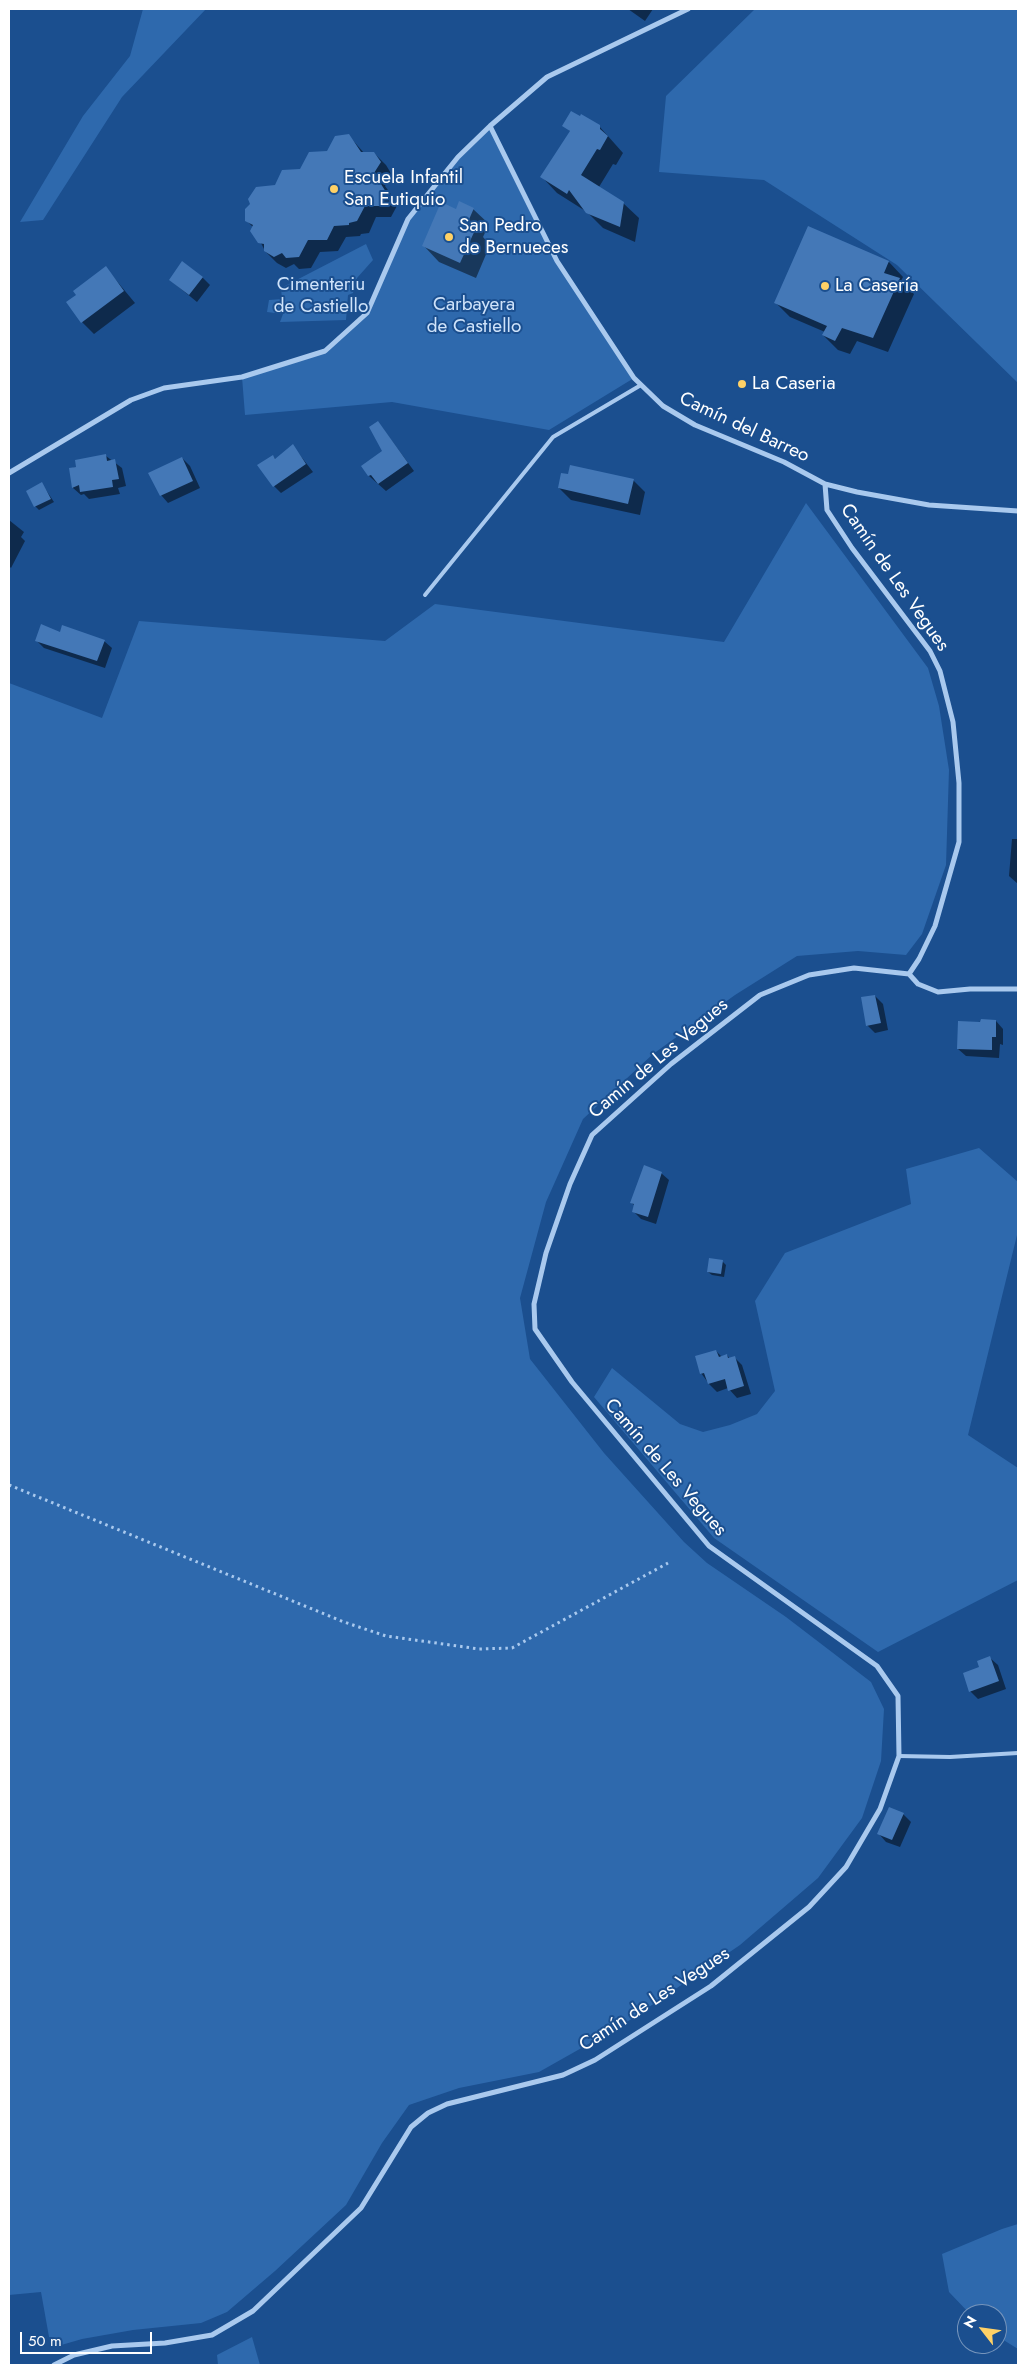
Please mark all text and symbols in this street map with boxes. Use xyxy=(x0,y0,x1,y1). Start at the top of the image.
place label: Escuela Infantil San Eutiquio xyxy=(344,167,463,211)
marker: Escuela Infantil San Eutiquio xyxy=(328,183,340,195)
place label: San Pedro de Bernueces xyxy=(459,215,568,259)
marker: San Pedro de Bernueces xyxy=(443,231,455,243)
park label: Cimenteriu de Castiello xyxy=(274,274,368,318)
place label: La Casería xyxy=(835,275,919,297)
marker: La Casería xyxy=(819,280,831,292)
park label: Carbayera de Castiello xyxy=(427,294,521,338)
place label: La Caseria xyxy=(752,373,836,395)
marker: La Caseria xyxy=(736,378,748,390)
street label: Camín del Barreo xyxy=(675,388,813,468)
street label: Camín de Les Vegues xyxy=(835,500,953,656)
street label: Camín de Les Vegues xyxy=(585,994,733,1124)
street label: Camín de Les Vegues xyxy=(599,1395,731,1541)
street label: Camín de Les Vegues xyxy=(576,1943,734,2057)
north arrow xyxy=(957,2304,1007,2354)
text: N xyxy=(958,2312,981,2332)
scale bar xyxy=(22,2322,155,2354)
text: 50 m xyxy=(28,2330,62,2352)

